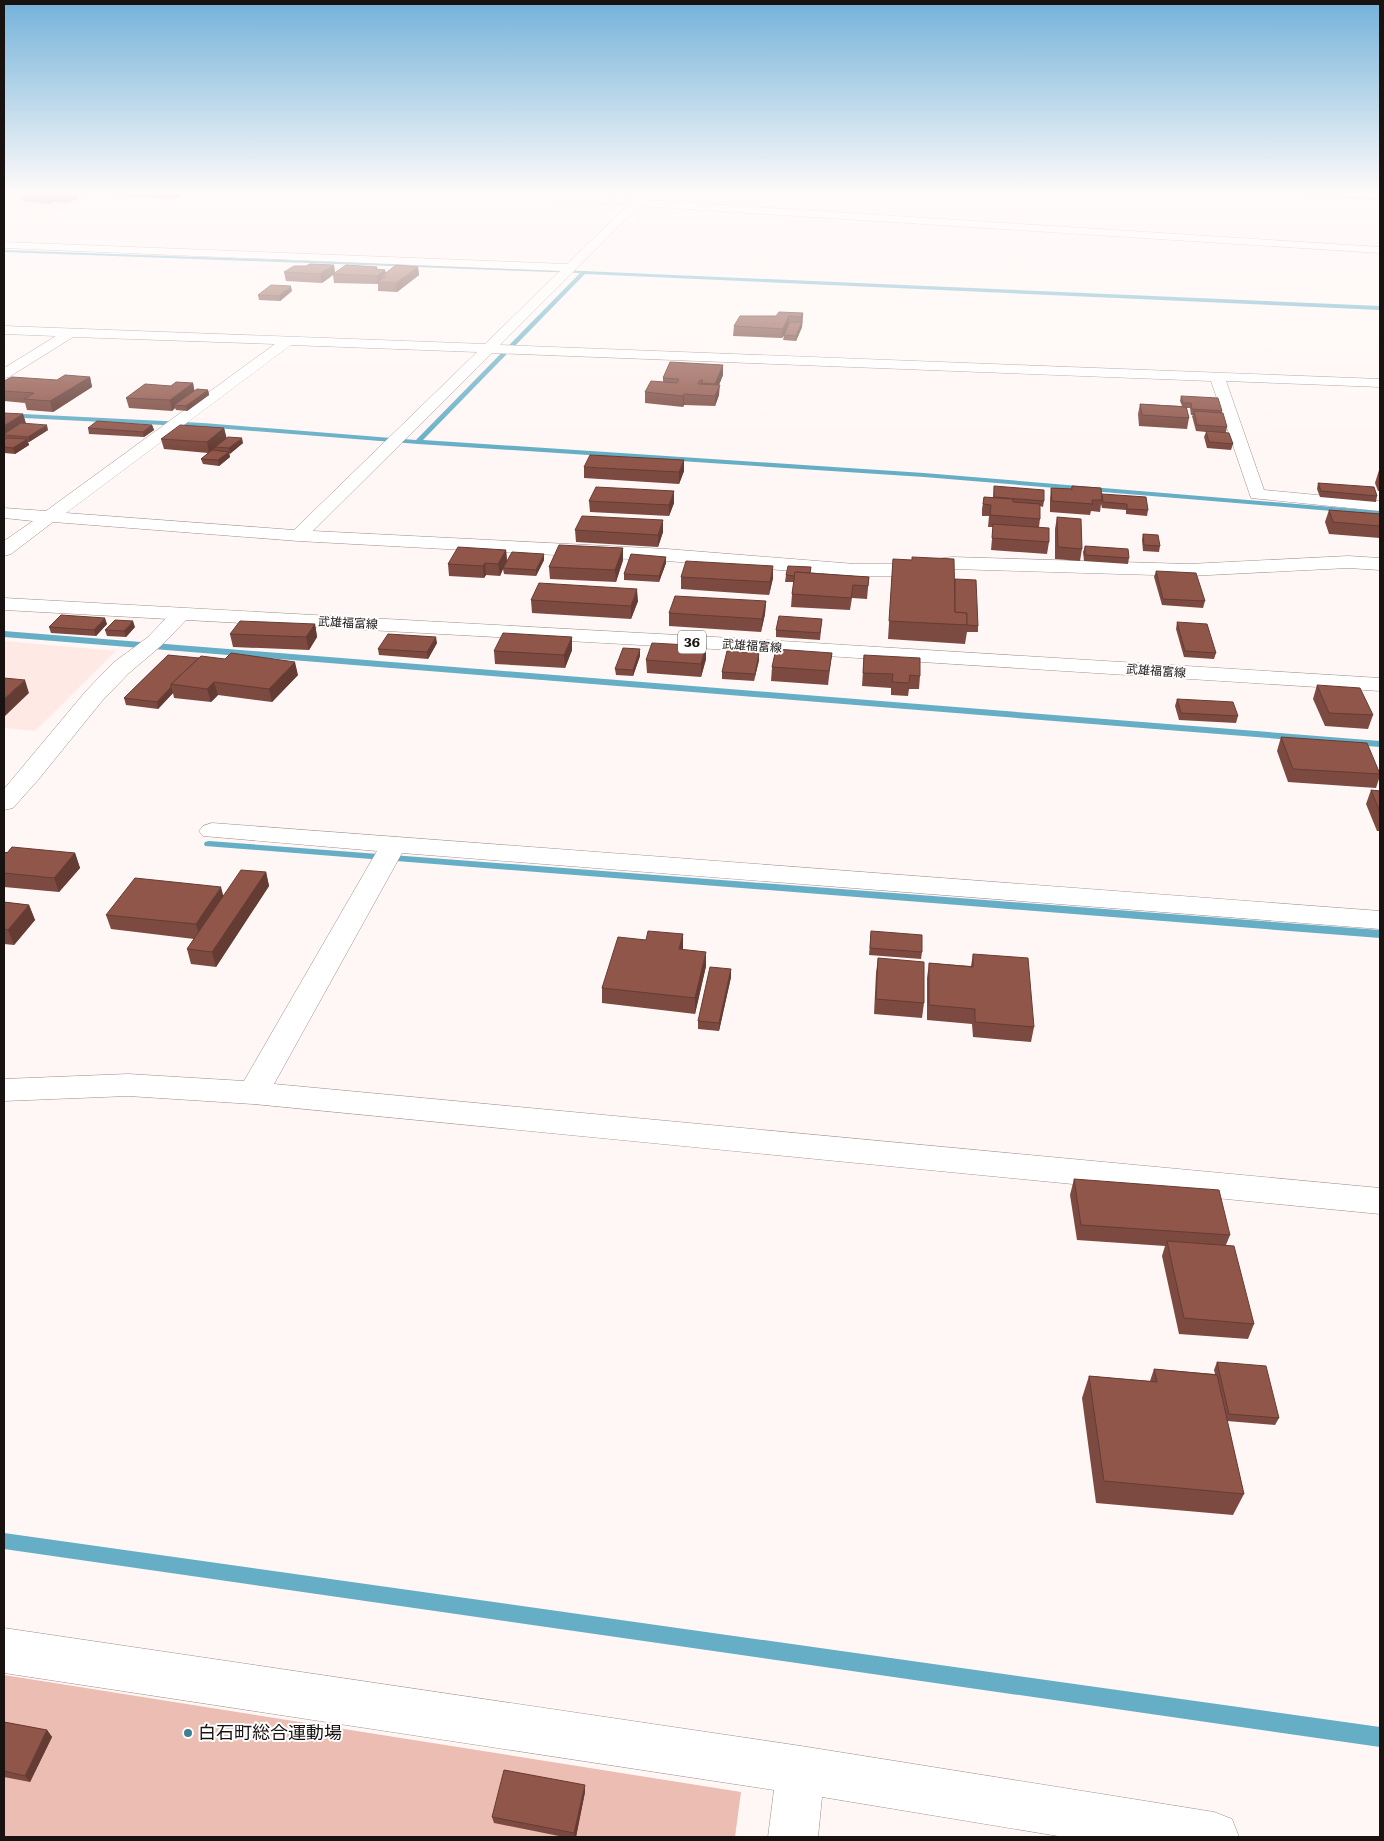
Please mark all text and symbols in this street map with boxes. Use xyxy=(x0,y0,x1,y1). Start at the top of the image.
street label: 武雄福富線 xyxy=(318,611,378,633)
road number: 36 xyxy=(678,630,706,654)
street label: 武雄福富線 xyxy=(722,634,783,656)
street label: 武雄福富線 xyxy=(1126,659,1187,681)
place label: 白石町総合運動場 xyxy=(198,1718,342,1745)
marker: 白石町総合運動場 xyxy=(182,1727,194,1739)

